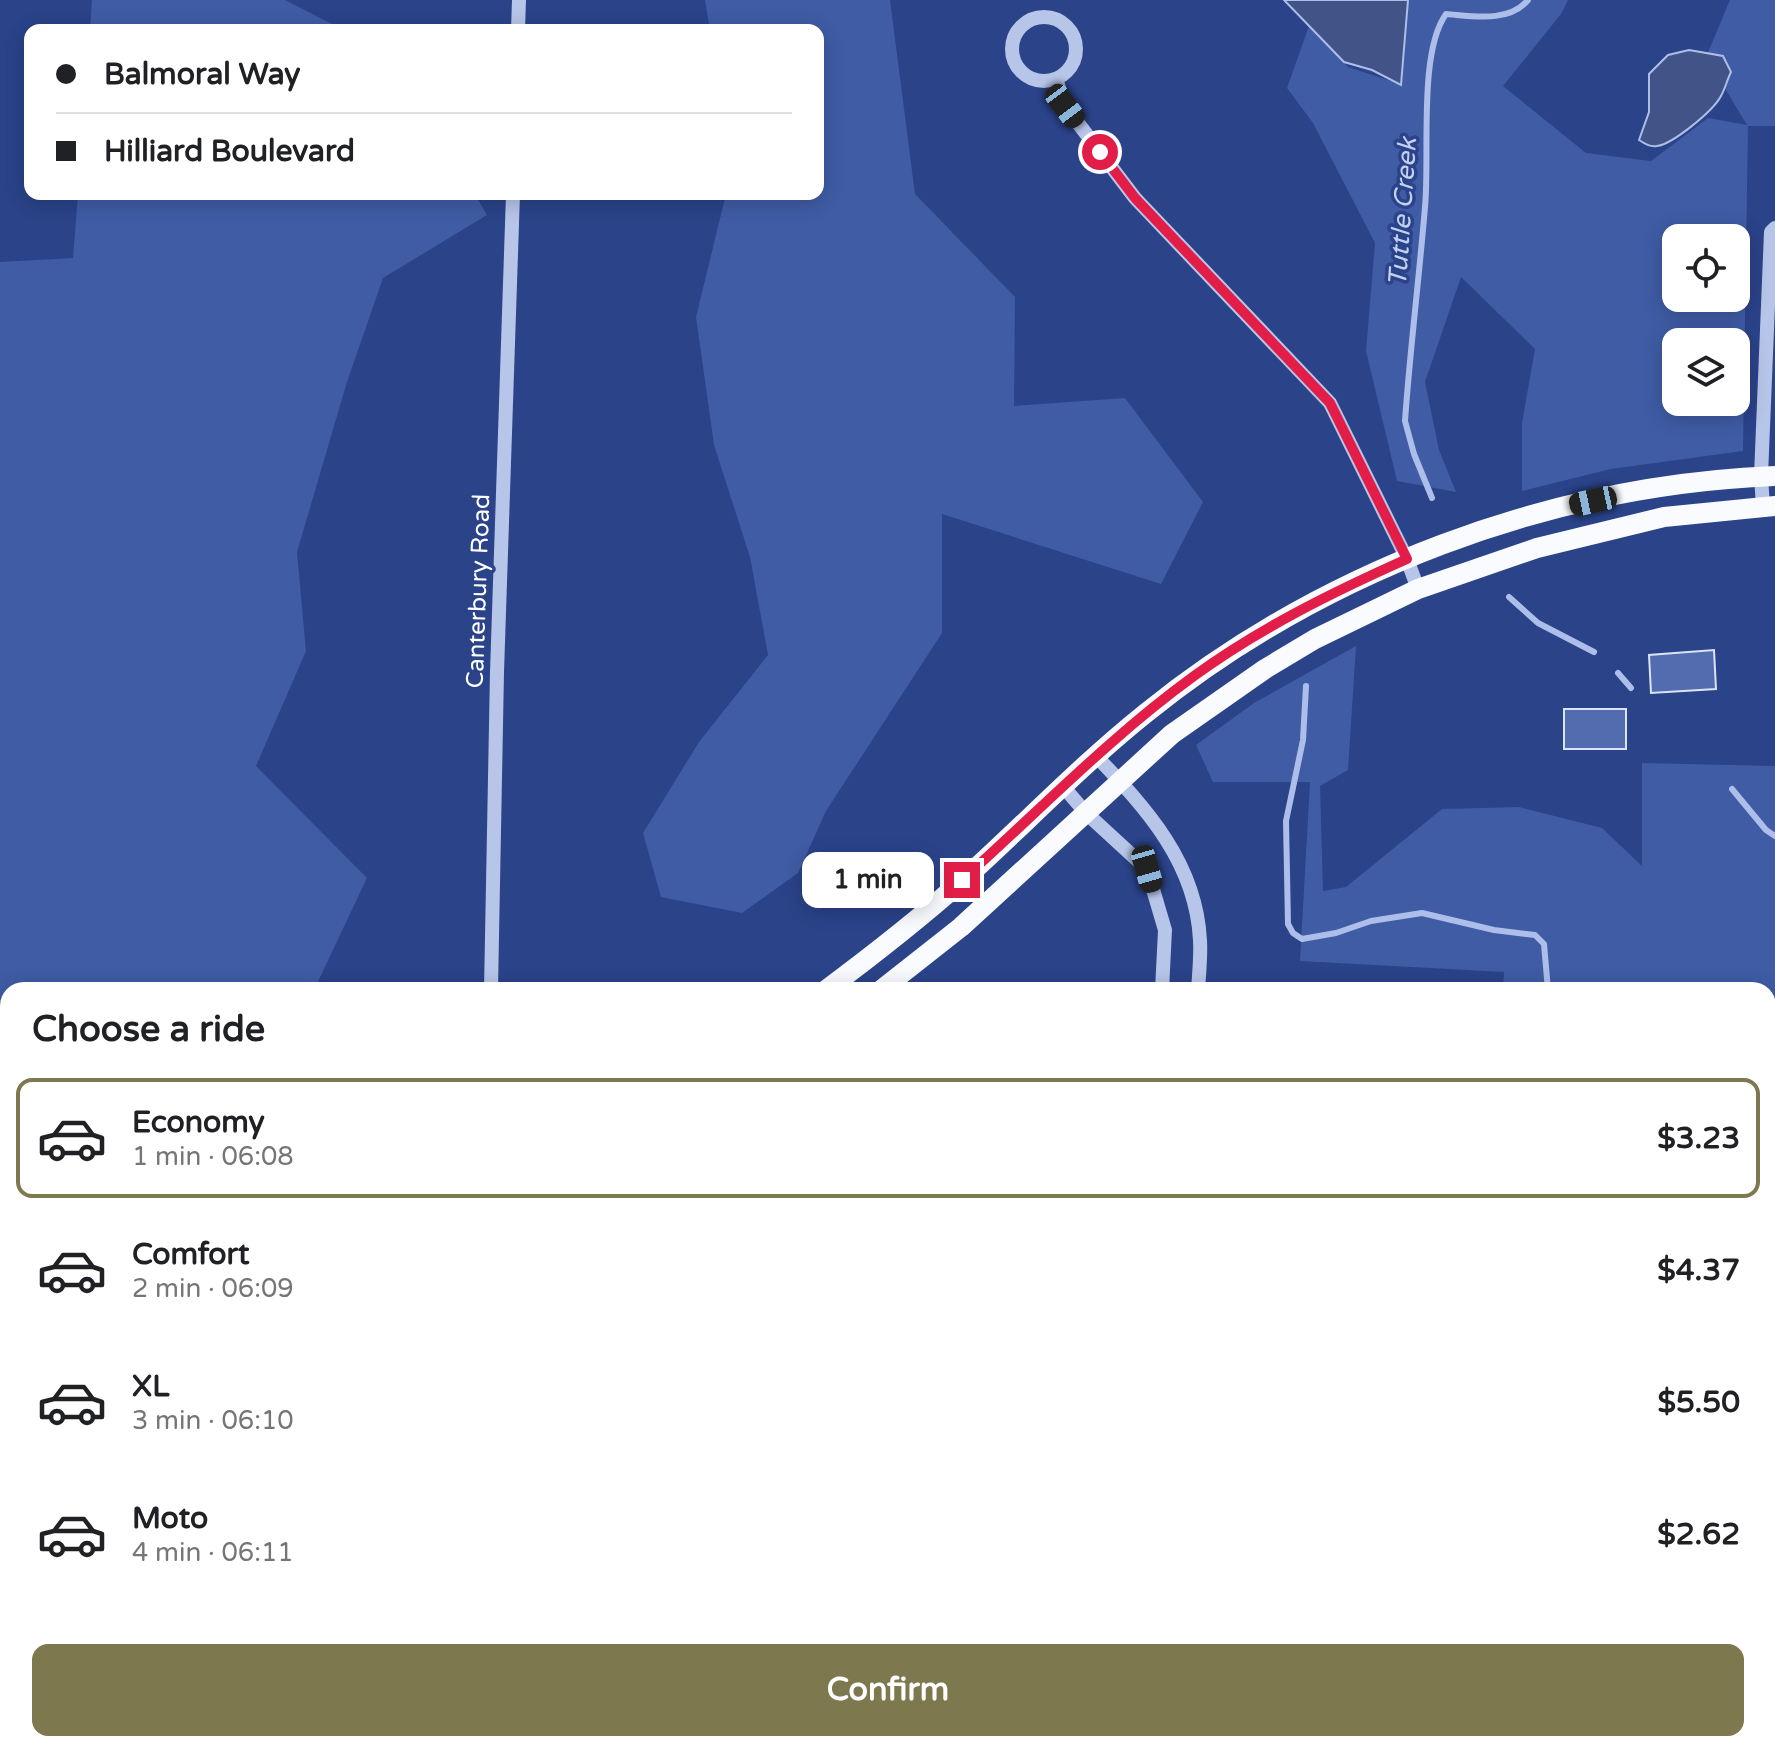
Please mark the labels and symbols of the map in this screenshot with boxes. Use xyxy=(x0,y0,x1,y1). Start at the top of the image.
car xyxy=(1041,80,1089,132)
route start xyxy=(1082,134,1118,170)
water label: Tuttle Creek xyxy=(1382,135,1423,287)
car xyxy=(1567,484,1619,518)
street label: Canterbury Road xyxy=(461,493,496,689)
car xyxy=(1129,843,1165,895)
callout: 1 min xyxy=(802,852,934,908)
route end xyxy=(944,862,980,898)

